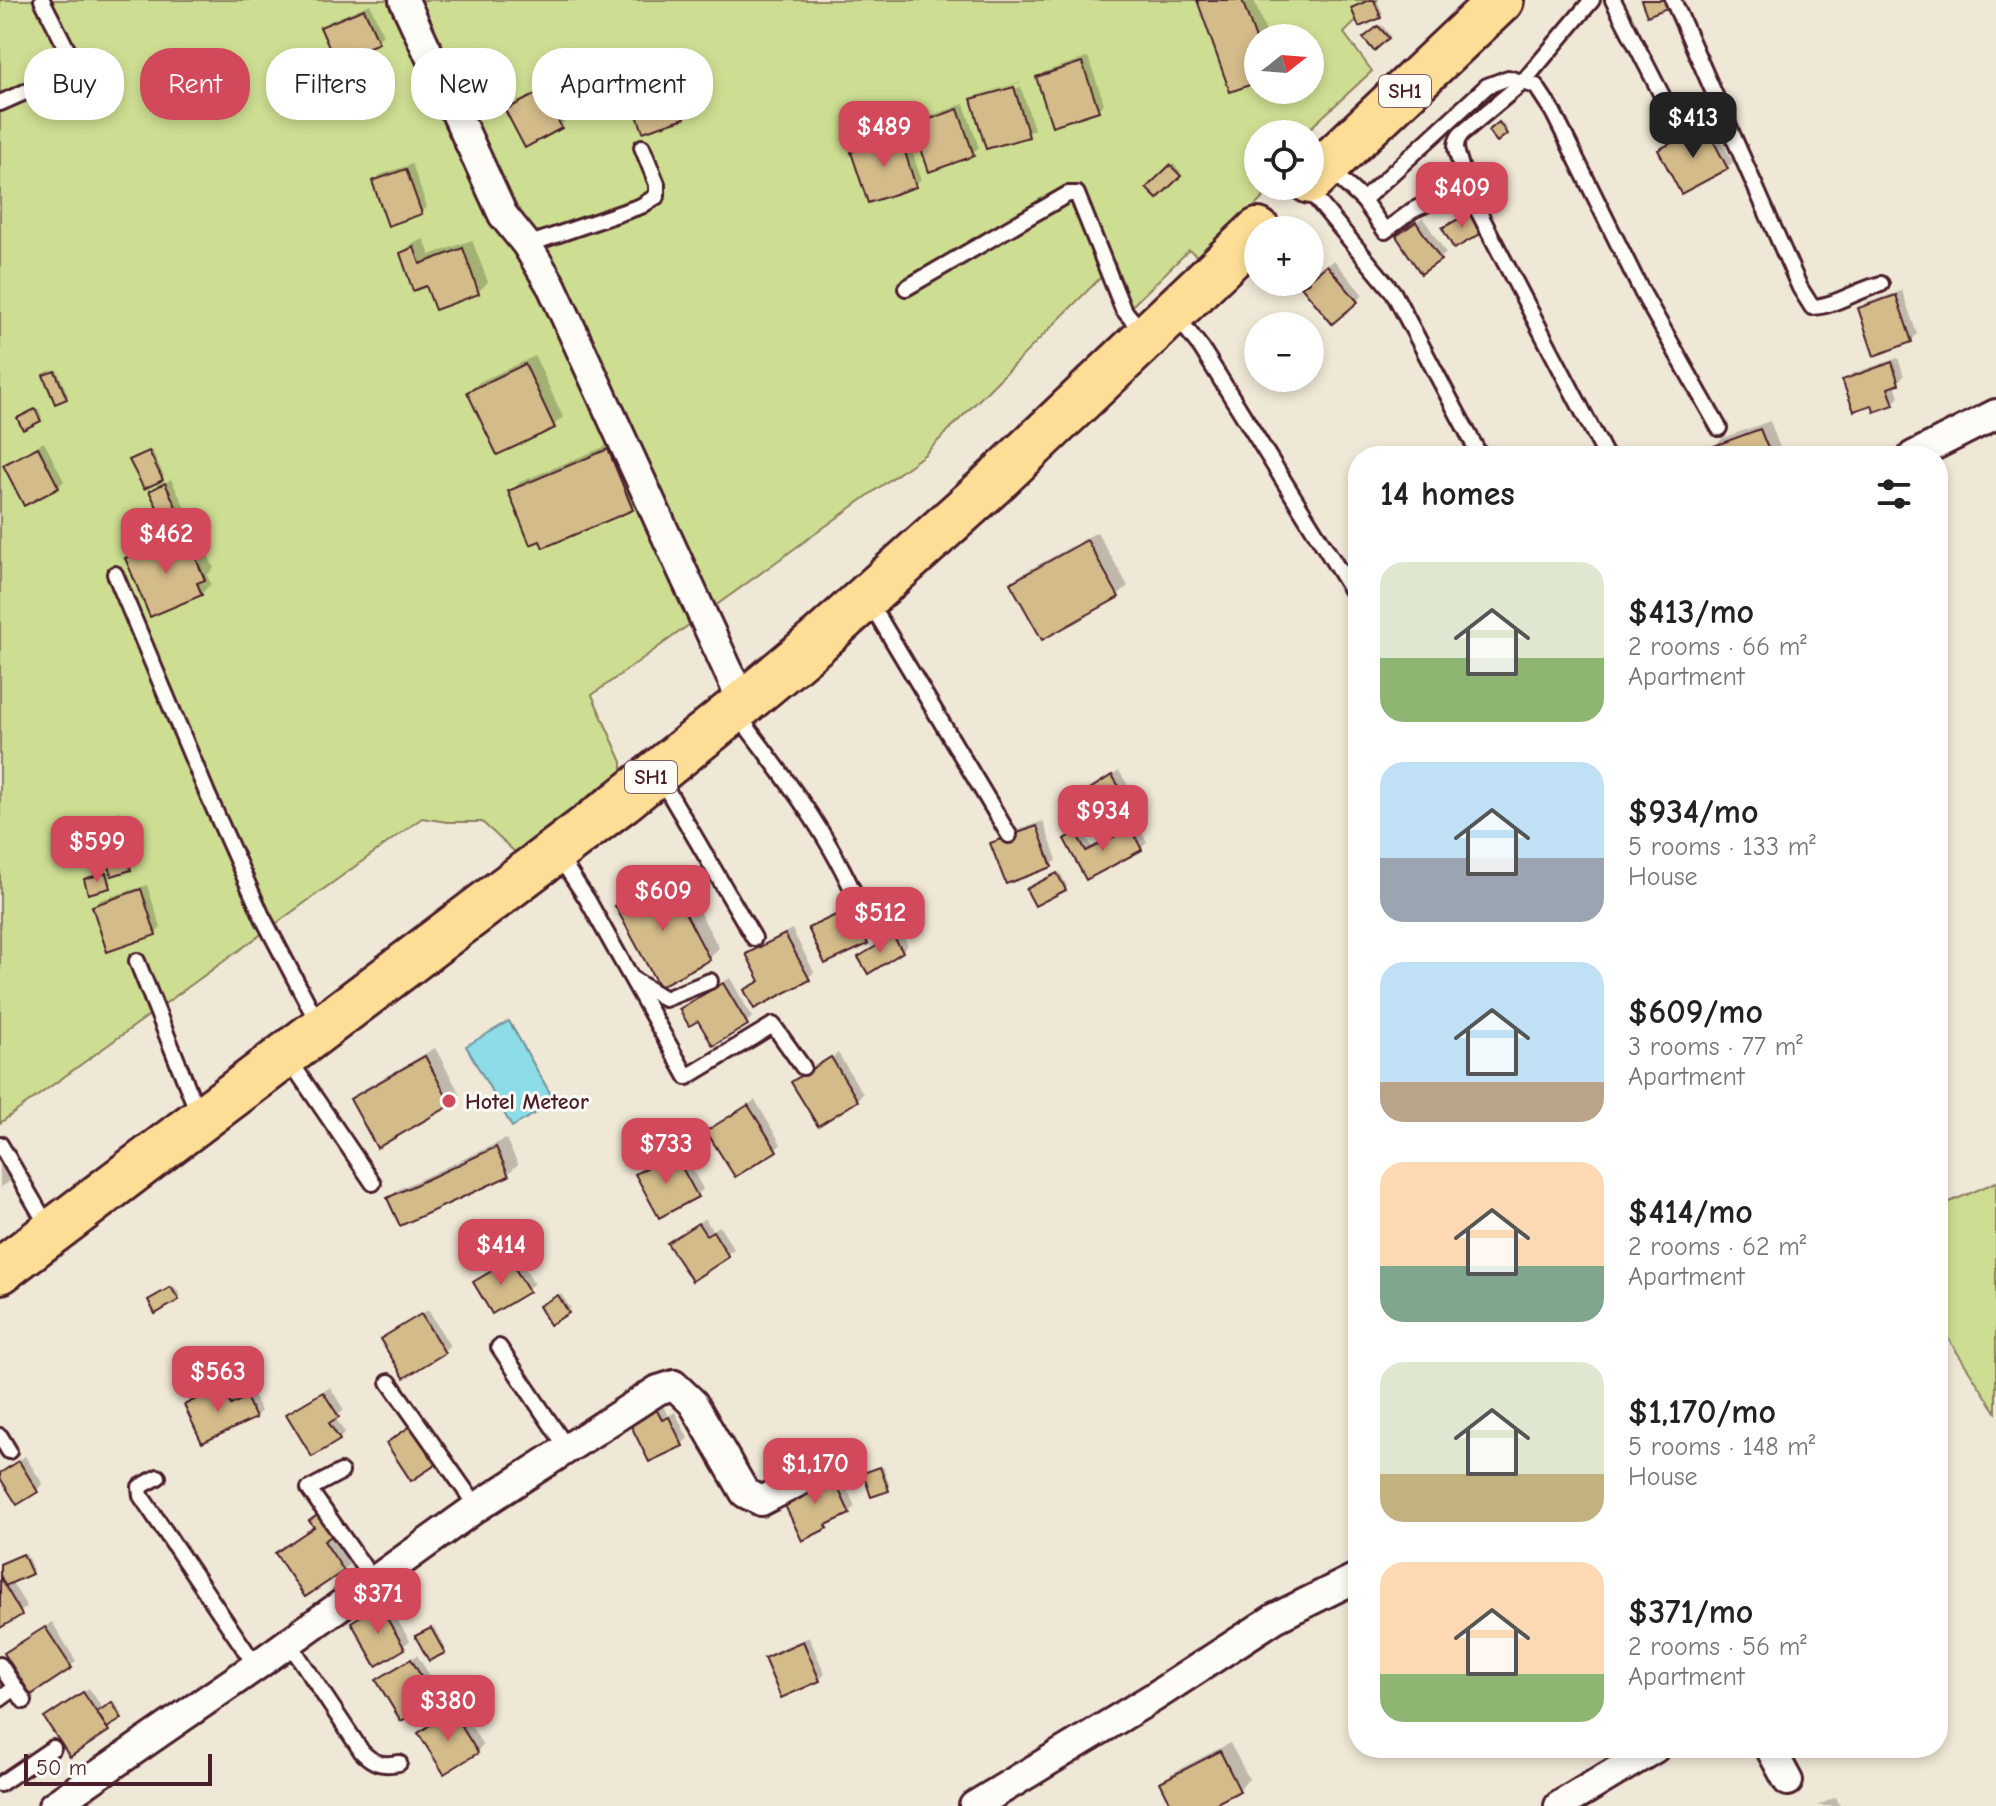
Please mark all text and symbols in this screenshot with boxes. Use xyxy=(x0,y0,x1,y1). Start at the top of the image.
north arrow xyxy=(1244,24,1324,104)
map controls xyxy=(1244,24,1324,392)
chip: Buy xyxy=(24,48,124,120)
chip: Rent xyxy=(140,48,250,120)
chip: Filters xyxy=(266,48,395,120)
chip: New xyxy=(411,48,516,120)
chip: Apartment xyxy=(532,48,713,120)
road number: SH1 xyxy=(1379,75,1431,107)
pin: $413 xyxy=(1646,92,1740,160)
pin: $489 xyxy=(837,101,931,169)
text: $413 xyxy=(1668,103,1718,133)
text: $489 xyxy=(857,112,911,142)
button: locate xyxy=(1244,120,1324,200)
pin: $409 xyxy=(1415,162,1509,230)
text: $409 xyxy=(1434,173,1490,203)
button: + xyxy=(1244,216,1324,296)
button: − xyxy=(1244,312,1324,392)
icon: filters xyxy=(1872,472,1916,516)
text: 14 homes xyxy=(1380,474,1515,514)
pin: $462 xyxy=(119,508,213,576)
text: $462 xyxy=(139,519,193,549)
text: $413/mo xyxy=(1628,592,1754,632)
icon: home xyxy=(1444,594,1540,690)
text: 2 rooms · 66 m² xyxy=(1628,632,1807,662)
text: Apartment xyxy=(1628,662,1744,692)
road number: SH1 xyxy=(625,761,677,793)
pin: $934 xyxy=(1056,785,1150,853)
text: $934/mo xyxy=(1628,792,1759,832)
icon: home xyxy=(1444,794,1540,890)
text: $934 xyxy=(1076,796,1130,826)
pin: $599 xyxy=(50,816,144,884)
text: $599 xyxy=(69,827,125,857)
text: 5 rooms · 133 m² xyxy=(1628,832,1816,862)
text: House xyxy=(1628,862,1698,892)
pin: $609 xyxy=(616,865,710,933)
text: $609 xyxy=(634,876,692,906)
pin: $512 xyxy=(833,887,927,955)
text: $512 xyxy=(854,898,906,928)
text: $609/mo xyxy=(1628,992,1763,1032)
icon: home xyxy=(1444,994,1540,1090)
text: 3 rooms · 77 m² xyxy=(1628,1032,1803,1062)
text: Apartment xyxy=(1628,1062,1744,1092)
place label: Hotel Meteor xyxy=(465,1089,589,1115)
marker: Hotel Meteor xyxy=(440,1092,458,1110)
pin: $733 xyxy=(619,1118,713,1186)
text: $733 xyxy=(640,1129,693,1159)
text: $414/mo xyxy=(1628,1192,1753,1232)
icon: home xyxy=(1444,1194,1540,1290)
pin: $414 xyxy=(454,1219,548,1287)
text: $414 xyxy=(476,1230,526,1260)
text: 2 rooms · 62 m² xyxy=(1628,1232,1806,1262)
text: Apartment xyxy=(1628,1262,1744,1292)
pin: $563 xyxy=(171,1346,265,1414)
text: $563 xyxy=(190,1357,246,1387)
text: $1,170/mo xyxy=(1628,1392,1776,1432)
icon: home xyxy=(1444,1394,1540,1490)
text: 5 rooms · 148 m² xyxy=(1628,1432,1815,1462)
pin: $1,170 xyxy=(750,1438,880,1506)
text: $1,170 xyxy=(781,1449,849,1479)
text: House xyxy=(1628,1462,1698,1492)
pin: $371 xyxy=(331,1568,425,1636)
text: $371 xyxy=(353,1579,403,1609)
text: $371/mo xyxy=(1628,1592,1753,1632)
icon: home xyxy=(1444,1594,1540,1690)
text: 2 rooms · 56 m² xyxy=(1628,1632,1807,1662)
text: Apartment xyxy=(1628,1662,1744,1692)
pin: $380 xyxy=(401,1675,495,1743)
text: $380 xyxy=(420,1686,476,1716)
scale bar xyxy=(24,1750,212,1786)
text: 50 m xyxy=(36,1755,87,1781)

